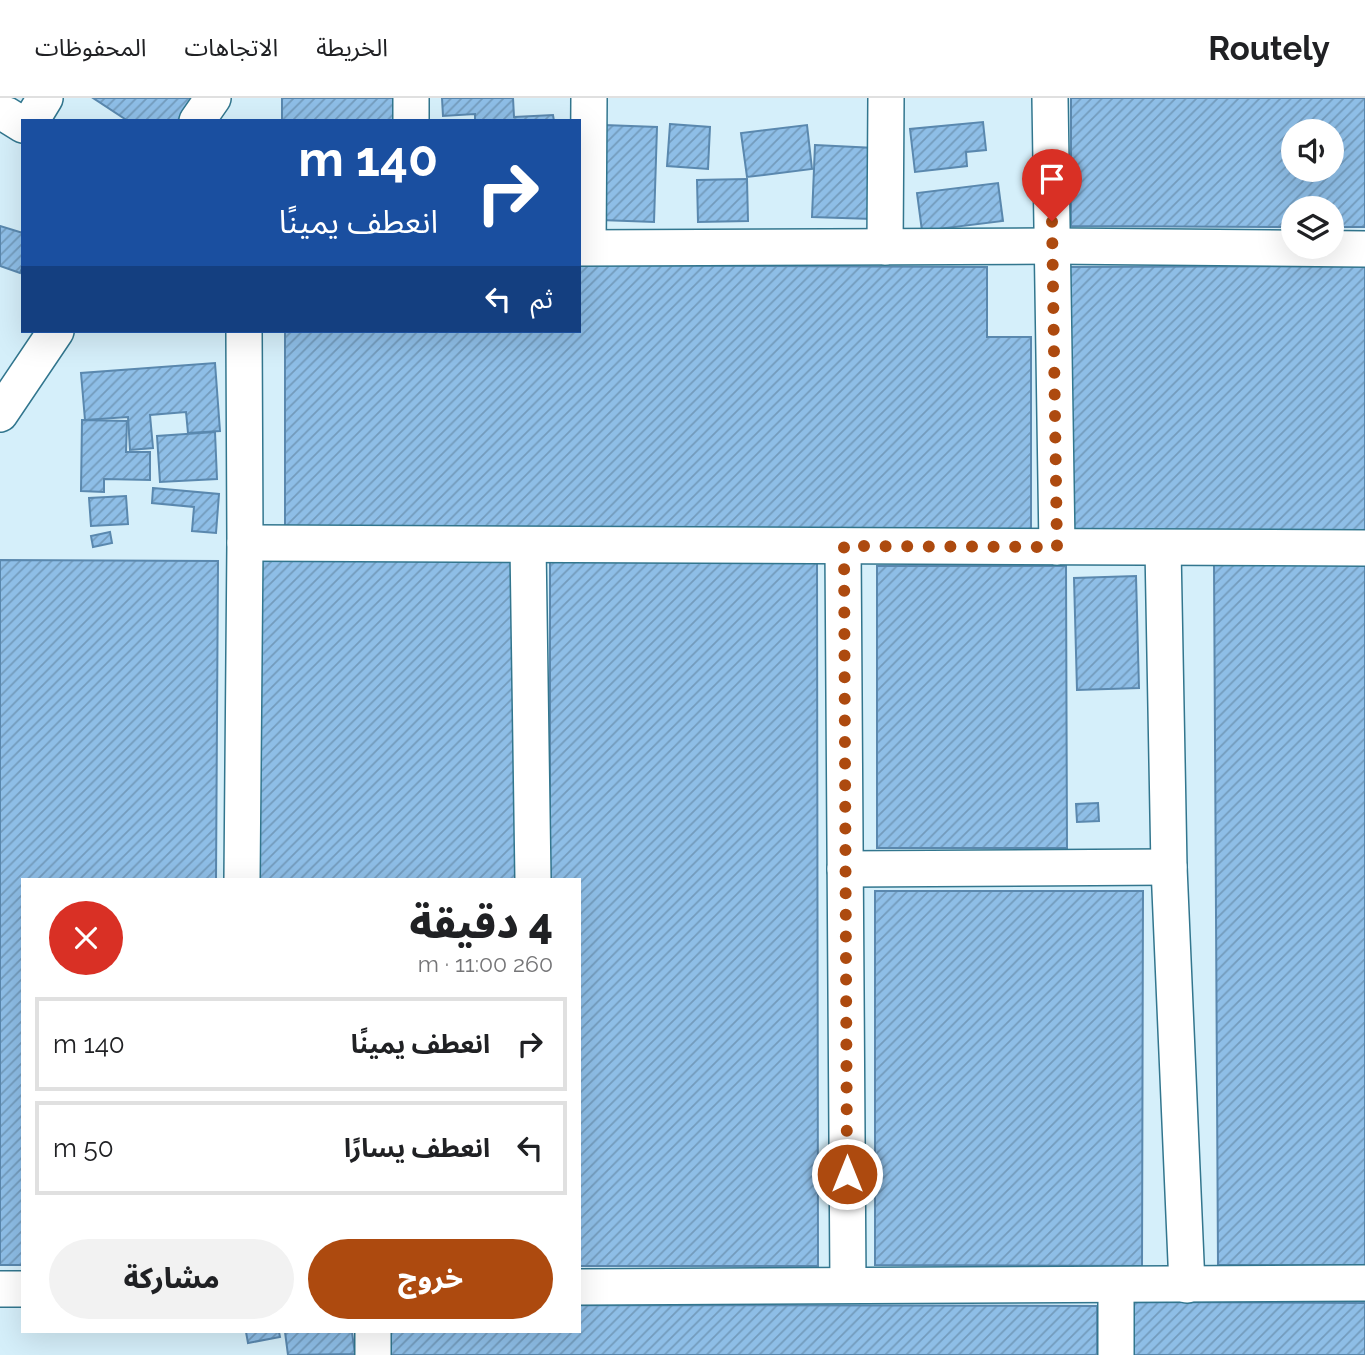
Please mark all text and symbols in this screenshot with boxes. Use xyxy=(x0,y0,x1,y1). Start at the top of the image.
text: Routely xyxy=(1208,29,1330,68)
text: المحفوظات xyxy=(35,33,146,62)
text: الاتجاهات xyxy=(184,33,278,62)
text: الخريطة xyxy=(316,33,388,62)
map controls xyxy=(1281,119,1344,259)
button: sound xyxy=(1281,119,1344,182)
text: 140 m xyxy=(298,130,438,187)
icon: right xyxy=(462,147,553,238)
pin xyxy=(1022,149,1082,221)
icon: arrive xyxy=(1033,160,1071,198)
button: layers xyxy=(1281,196,1344,259)
text: انعطف يمينًا xyxy=(279,203,438,240)
icon: left xyxy=(479,280,517,318)
text: ثم xyxy=(531,284,553,314)
text: 4 دقيقة xyxy=(409,899,553,948)
button: close xyxy=(49,901,123,975)
text: 260 m · 11:00 xyxy=(418,950,553,977)
icon: right xyxy=(511,1025,549,1063)
text: 140 m xyxy=(53,1029,125,1059)
text: انعطف يمينًا xyxy=(351,1029,490,1059)
icon: left xyxy=(511,1129,549,1167)
text: 50 m xyxy=(53,1133,114,1163)
text: انعطف يسارًا xyxy=(344,1133,490,1163)
position arrow xyxy=(810,1137,884,1211)
button: مشاركة xyxy=(49,1239,294,1319)
button: خروج xyxy=(308,1239,553,1319)

